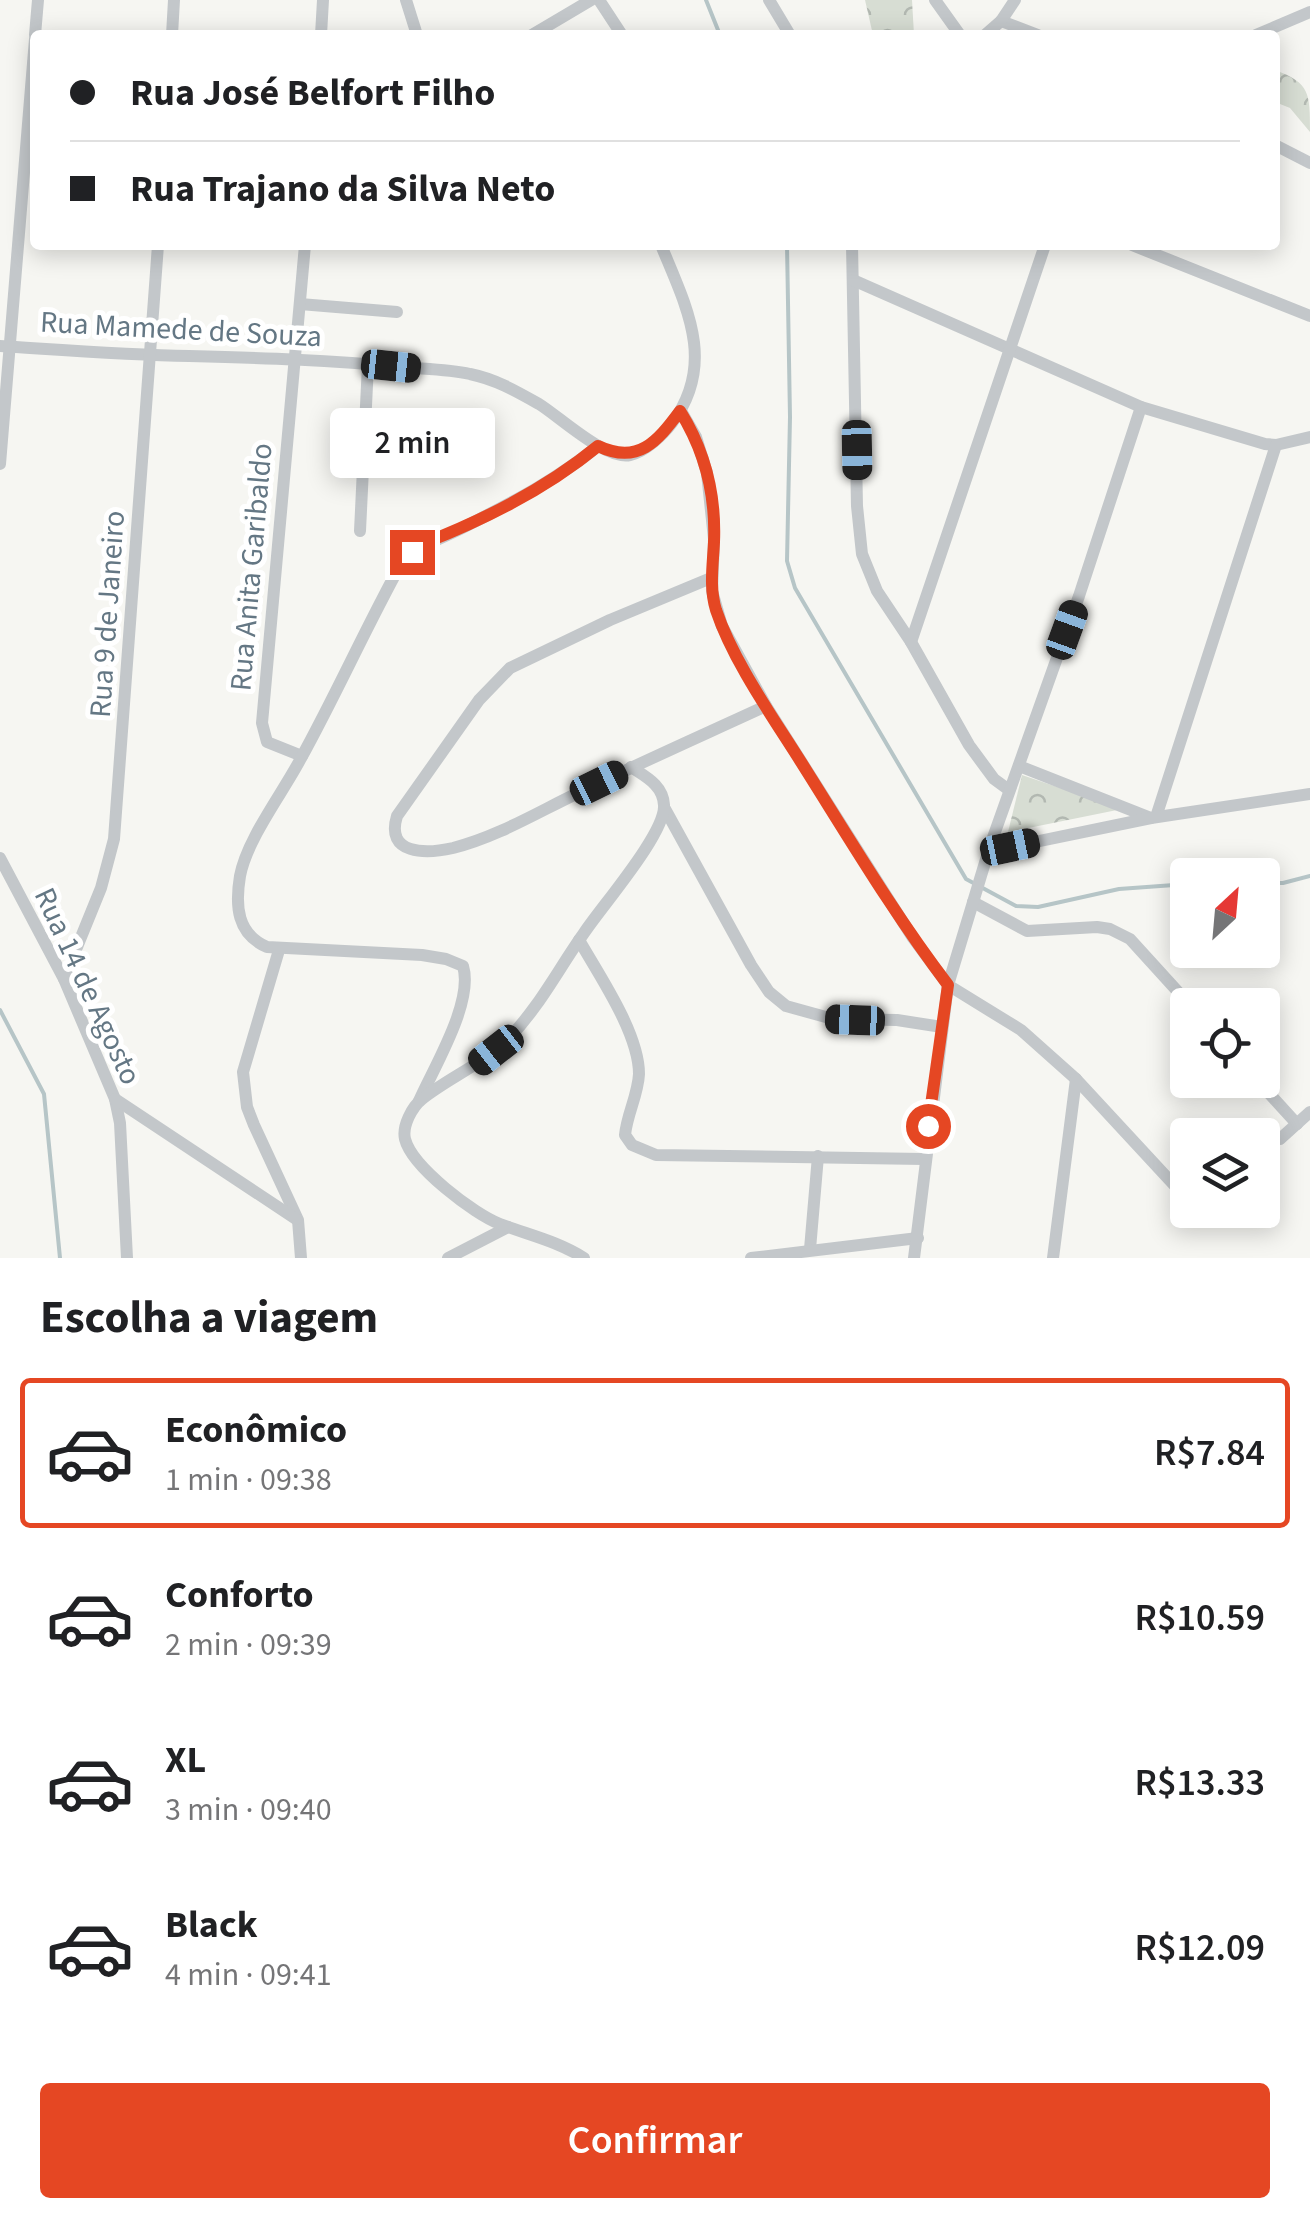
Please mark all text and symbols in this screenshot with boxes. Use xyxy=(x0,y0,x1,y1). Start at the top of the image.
text: Rua José Belfort Filho xyxy=(130,66,495,120)
text: Rua Trajano da Silva Neto xyxy=(130,162,555,216)
street label: Rua Mamede de Souza xyxy=(39,301,323,358)
car xyxy=(360,348,422,384)
callout: 2 min xyxy=(330,407,494,477)
text: 2 min xyxy=(374,420,451,466)
car xyxy=(841,420,873,480)
street label: Rua Anita Garibaldo xyxy=(219,441,284,693)
street label: Rua 9 de Janeiro xyxy=(79,509,136,719)
route end xyxy=(390,530,435,575)
car xyxy=(1043,597,1091,663)
car xyxy=(565,756,633,810)
car xyxy=(978,826,1042,868)
north arrow xyxy=(1170,858,1280,968)
map controls xyxy=(1170,858,1280,1228)
street label: Rua 14 de Agosto xyxy=(23,881,152,1092)
button: locate xyxy=(1170,988,1280,1098)
car xyxy=(824,1004,886,1036)
car xyxy=(463,1020,529,1080)
route start xyxy=(906,1104,951,1149)
button: layers xyxy=(1170,1118,1280,1228)
text: Escolha a viagem xyxy=(40,1286,378,1350)
text: Econômico xyxy=(165,1403,347,1457)
icon: car xyxy=(45,1408,135,1498)
text: R$7.84 xyxy=(1154,1426,1265,1480)
text: 1 min · 09:38 xyxy=(165,1457,332,1503)
text: Conforto xyxy=(165,1568,314,1622)
icon: car xyxy=(45,1573,135,1663)
text: R$10.59 xyxy=(1135,1591,1265,1645)
text: 2 min · 09:39 xyxy=(165,1622,332,1668)
text: XL xyxy=(165,1733,206,1787)
icon: car xyxy=(45,1738,135,1828)
text: R$13.33 xyxy=(1135,1756,1265,1810)
text: 3 min · 09:40 xyxy=(165,1787,332,1833)
text: Black xyxy=(165,1898,258,1952)
icon: car xyxy=(45,1903,135,1993)
text: R$12.09 xyxy=(1135,1921,1265,1975)
text: 4 min · 09:41 xyxy=(165,1952,332,1998)
button: Confirmar xyxy=(40,2083,1270,2198)

